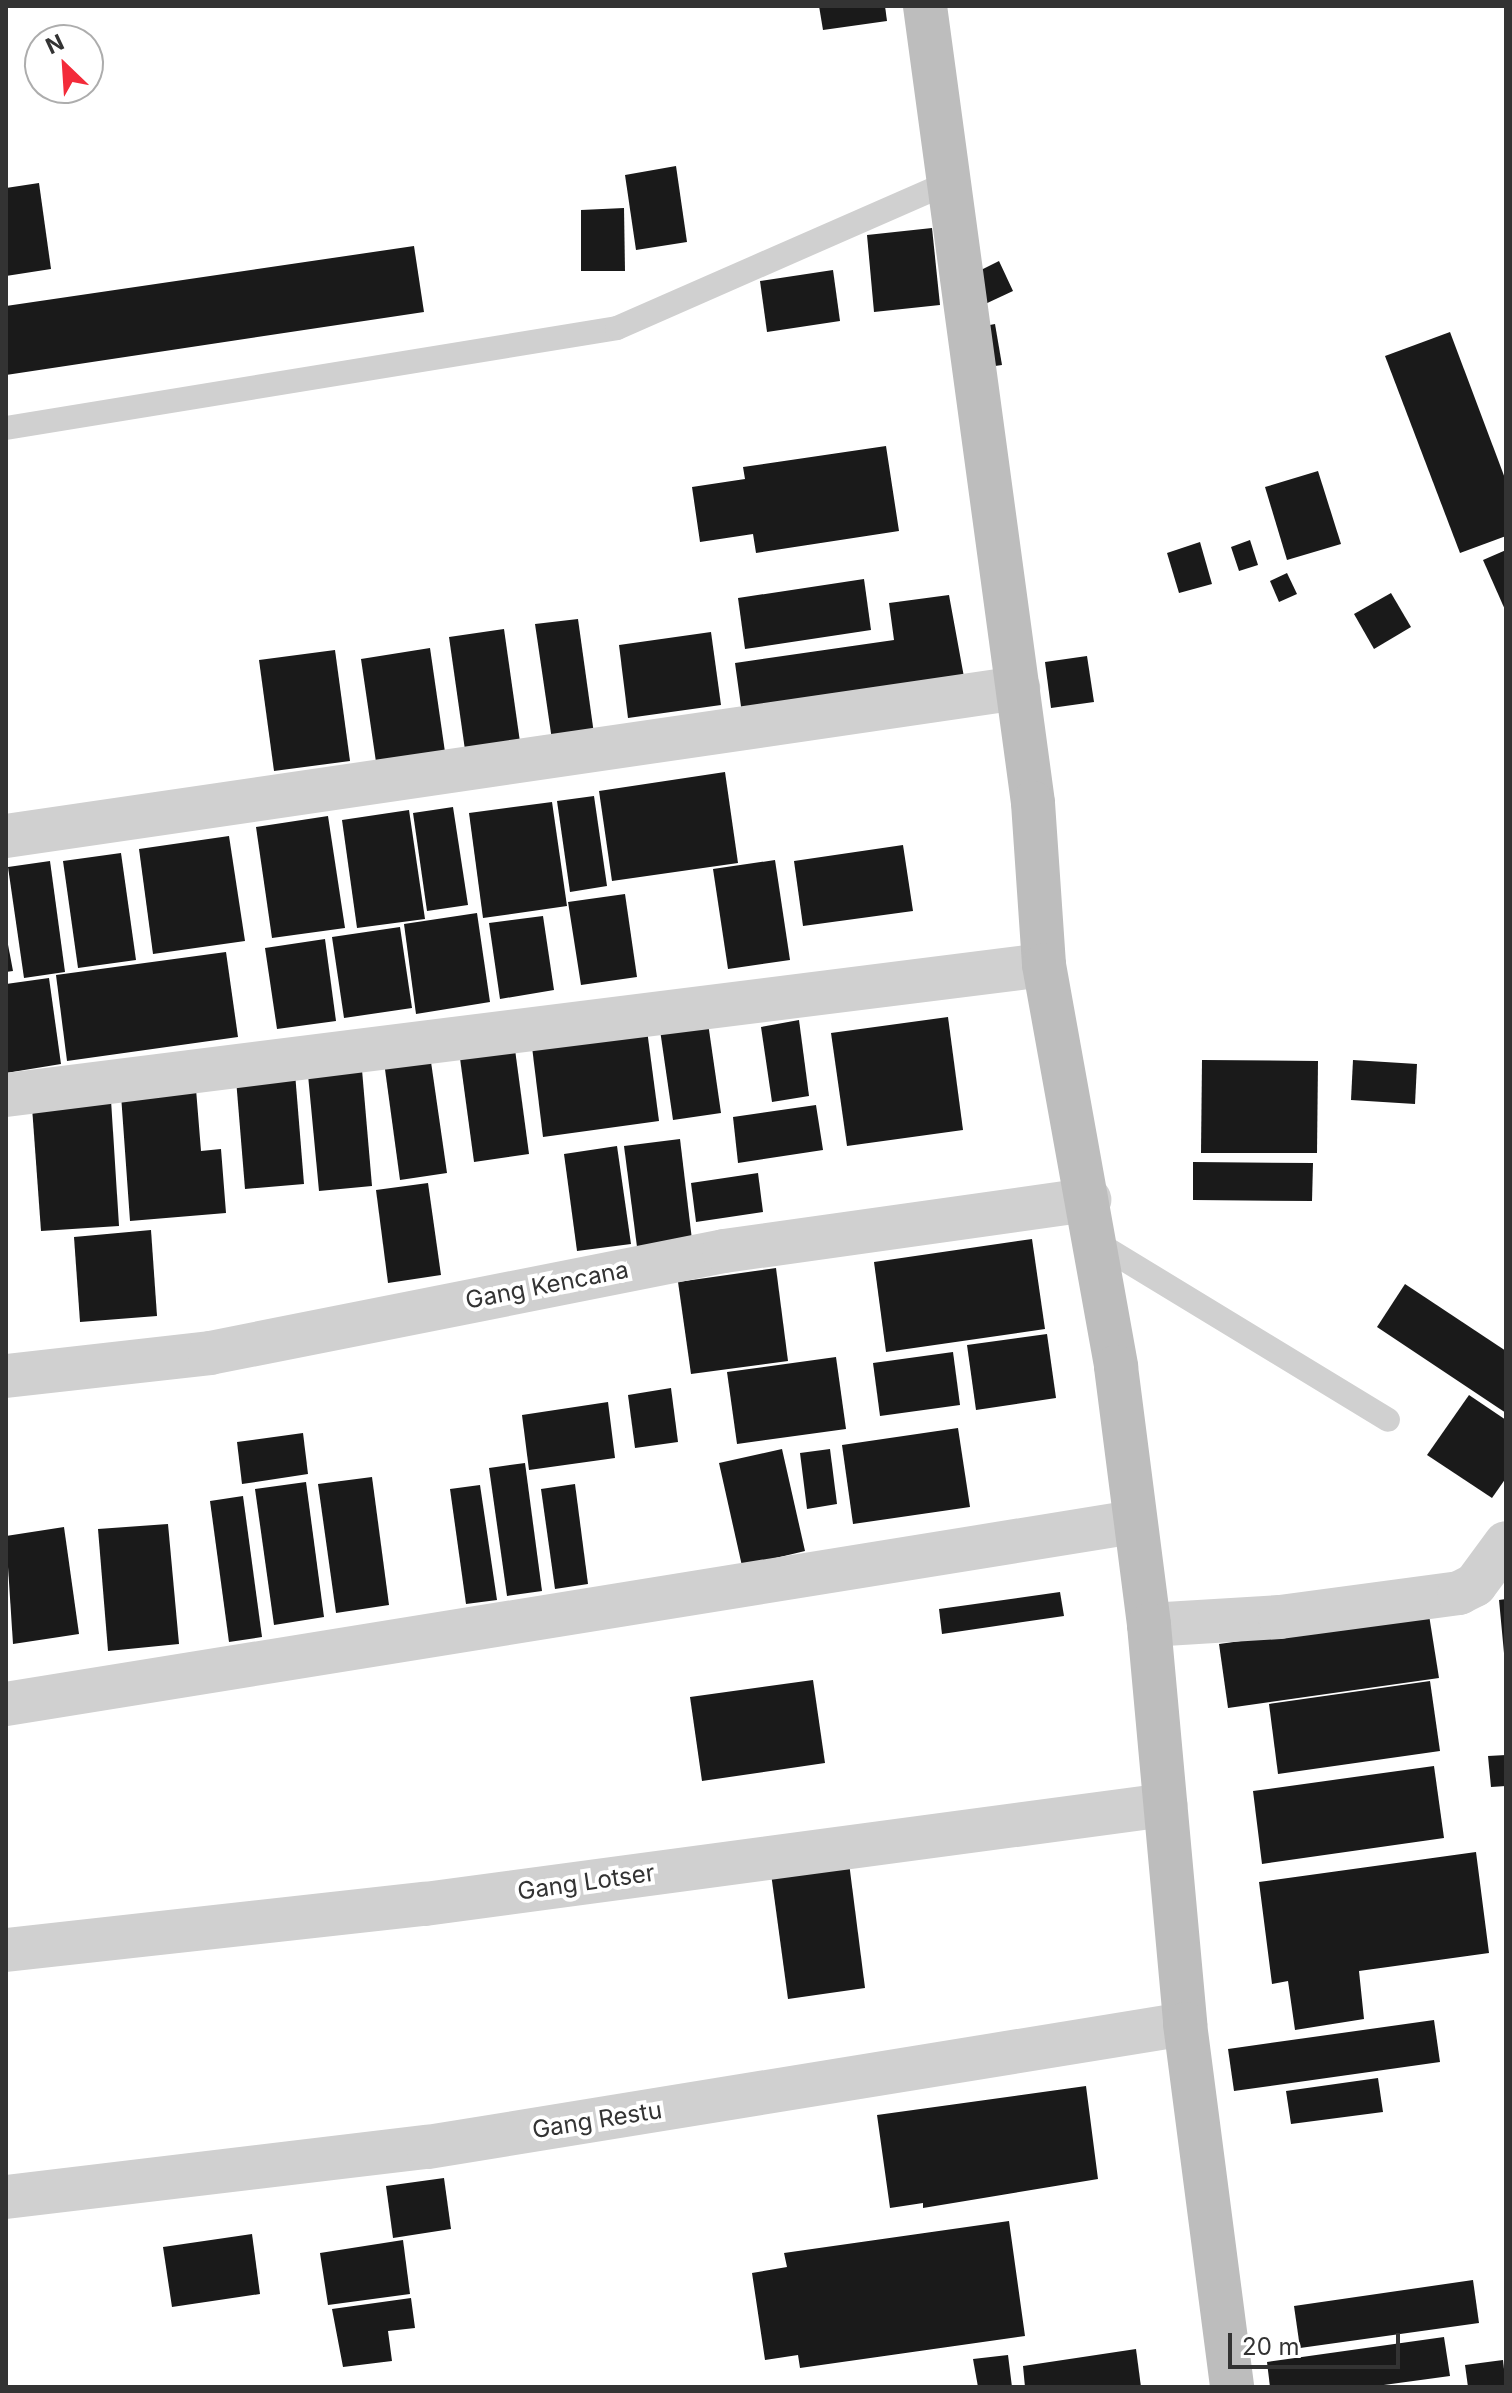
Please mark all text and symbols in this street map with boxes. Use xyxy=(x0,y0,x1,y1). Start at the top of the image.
north arrow xyxy=(24,24,104,104)
text: N xyxy=(42,29,68,59)
street label: Gang Kencana xyxy=(463,1255,631,1315)
street label: Gang Lotser xyxy=(516,1858,656,1906)
street label: Gang Restu xyxy=(530,2096,664,2144)
scale bar xyxy=(1232,2317,1404,2367)
text: 20 m xyxy=(1242,2332,1300,2361)

